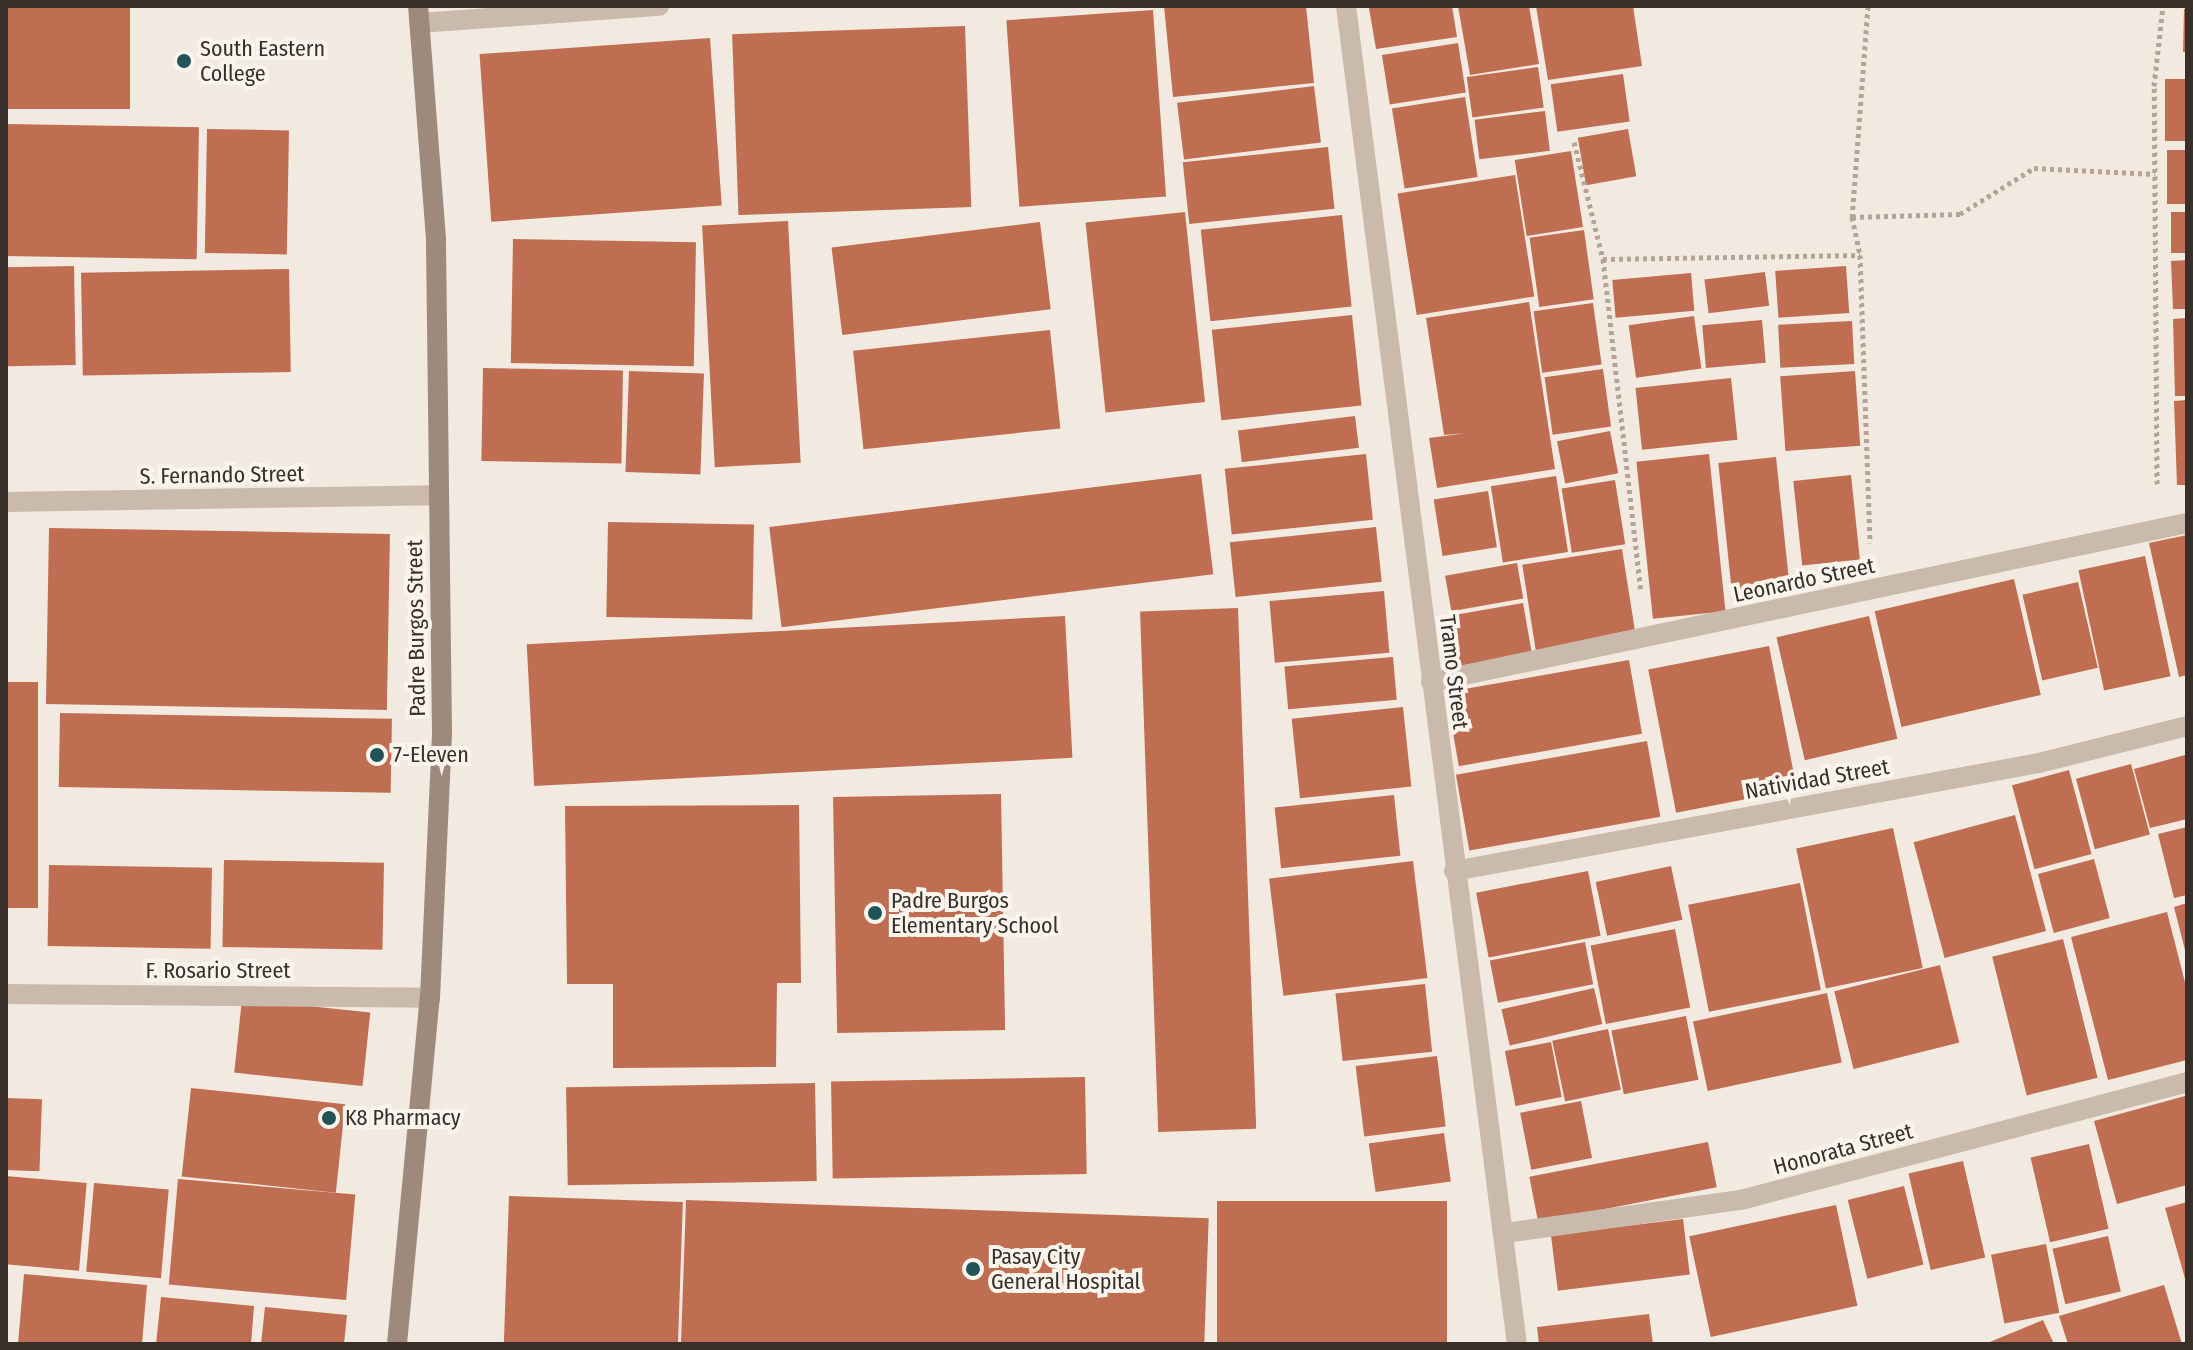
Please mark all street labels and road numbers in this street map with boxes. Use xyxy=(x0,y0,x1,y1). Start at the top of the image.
street label: S. Fernando Street xyxy=(139,460,305,490)
street label: Padre Burgos Street xyxy=(401,539,431,717)
street label: Leonardo Street xyxy=(1731,552,1877,608)
street label: Tramo Street xyxy=(1434,613,1474,731)
street label: Natividad Street xyxy=(1743,753,1891,805)
street label: F. Rosario Street xyxy=(145,958,291,984)
street label: Honorata Street xyxy=(1771,1118,1915,1180)

